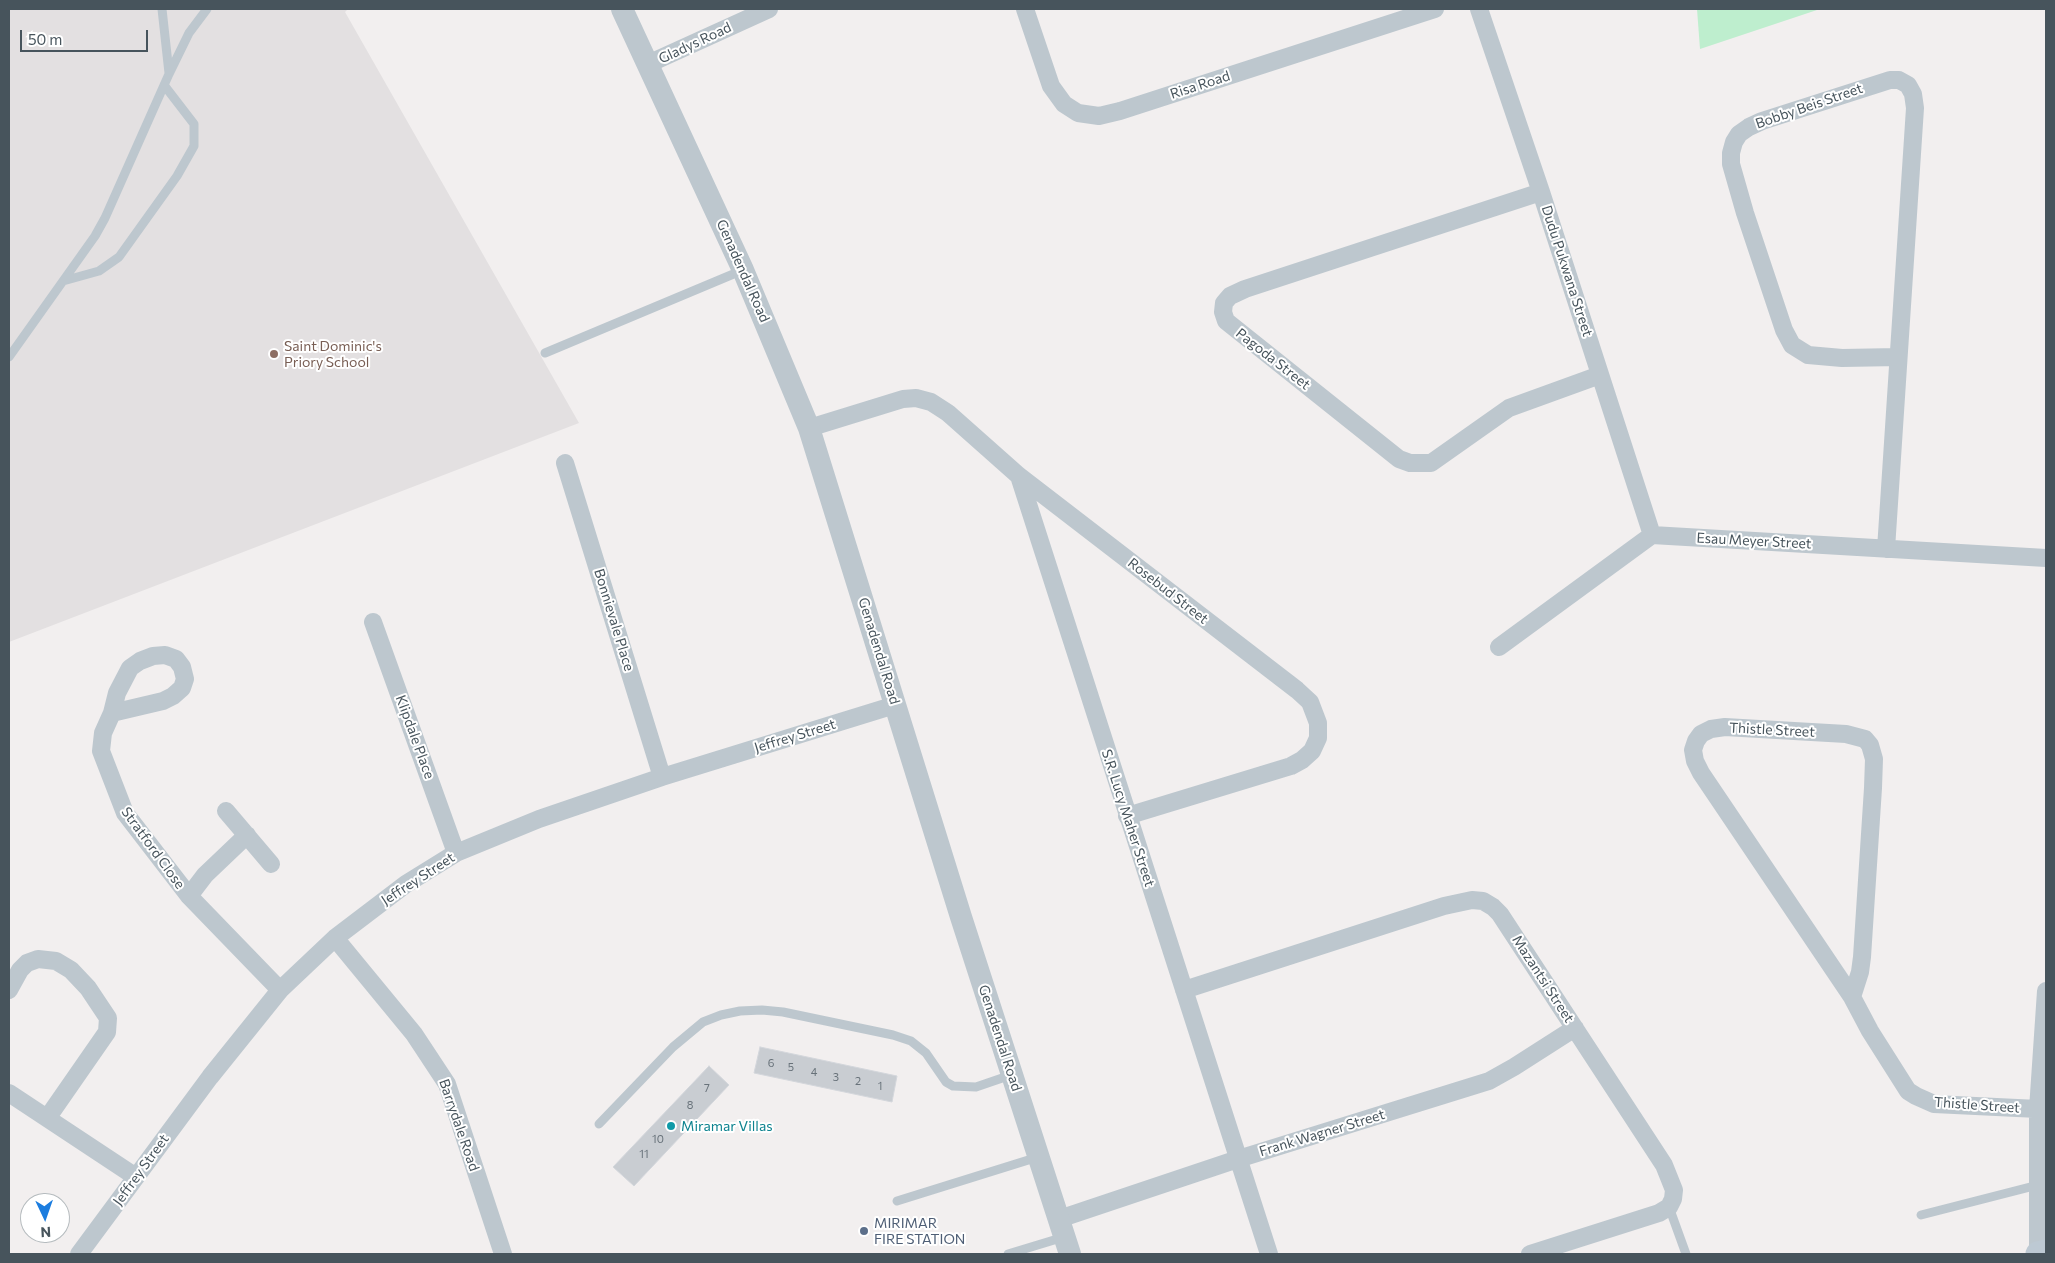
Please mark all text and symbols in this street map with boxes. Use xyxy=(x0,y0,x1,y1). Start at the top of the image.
street label: Gladys Road xyxy=(656,19,734,67)
scale bar xyxy=(22,20,150,52)
text: 50 m xyxy=(28,30,62,48)
street label: Risa Road xyxy=(1168,67,1232,103)
street label: Bobby Beis Street xyxy=(1753,80,1865,132)
street label: Dudu Pukwana Street xyxy=(1538,203,1596,339)
street label: Genadendal Road xyxy=(713,217,773,325)
street label: Pagoda Street xyxy=(1233,325,1313,393)
place label: Saint Dominic's Priory School xyxy=(284,338,382,371)
marker: Saint Dominic's Priory School xyxy=(268,348,280,360)
street label: Esau Meyer Street xyxy=(1696,530,1812,552)
street label: Rosebud Street xyxy=(1124,554,1212,628)
street label: Bonnievale Place xyxy=(590,567,638,673)
street label: Genadendal Road xyxy=(855,596,903,706)
street label: Klipdale Place xyxy=(392,693,438,781)
street label: Jeffrey Street xyxy=(752,716,838,756)
street label: Thistle Street xyxy=(1729,719,1815,741)
street label: S.R. Lucy Maher Street xyxy=(1098,747,1158,889)
street label: Stratford Close xyxy=(118,804,188,892)
street label: Jeffrey Street xyxy=(378,849,458,909)
street label: Mazantsi Street xyxy=(1508,932,1578,1026)
street label: Genadendal Road xyxy=(975,983,1025,1093)
house number: 6 xyxy=(768,1056,774,1070)
house number: 5 xyxy=(788,1060,794,1074)
house number: 4 xyxy=(811,1065,817,1079)
house number: 3 xyxy=(833,1070,839,1084)
house number: 2 xyxy=(855,1074,861,1088)
street label: Barrydale Road xyxy=(435,1077,483,1173)
house number: 1 xyxy=(878,1079,882,1093)
house number: 7 xyxy=(704,1081,710,1095)
street label: Thistle Street xyxy=(1934,1094,2020,1116)
house number: 8 xyxy=(687,1098,693,1112)
street label: Frank Wagner Street xyxy=(1257,1106,1387,1160)
place label: Miramar Villas xyxy=(681,1118,773,1134)
marker: Miramar Villas xyxy=(665,1120,677,1132)
street label: Jeffrey Street xyxy=(109,1131,173,1209)
house number: 10 xyxy=(652,1132,664,1146)
house number: 11 xyxy=(639,1147,649,1161)
north arrow xyxy=(20,1193,70,1243)
place label: MIRIMAR FIRE STATION xyxy=(874,1215,965,1248)
text: N xyxy=(40,1224,51,1241)
marker: MIRIMAR FIRE STATION xyxy=(858,1225,870,1237)

